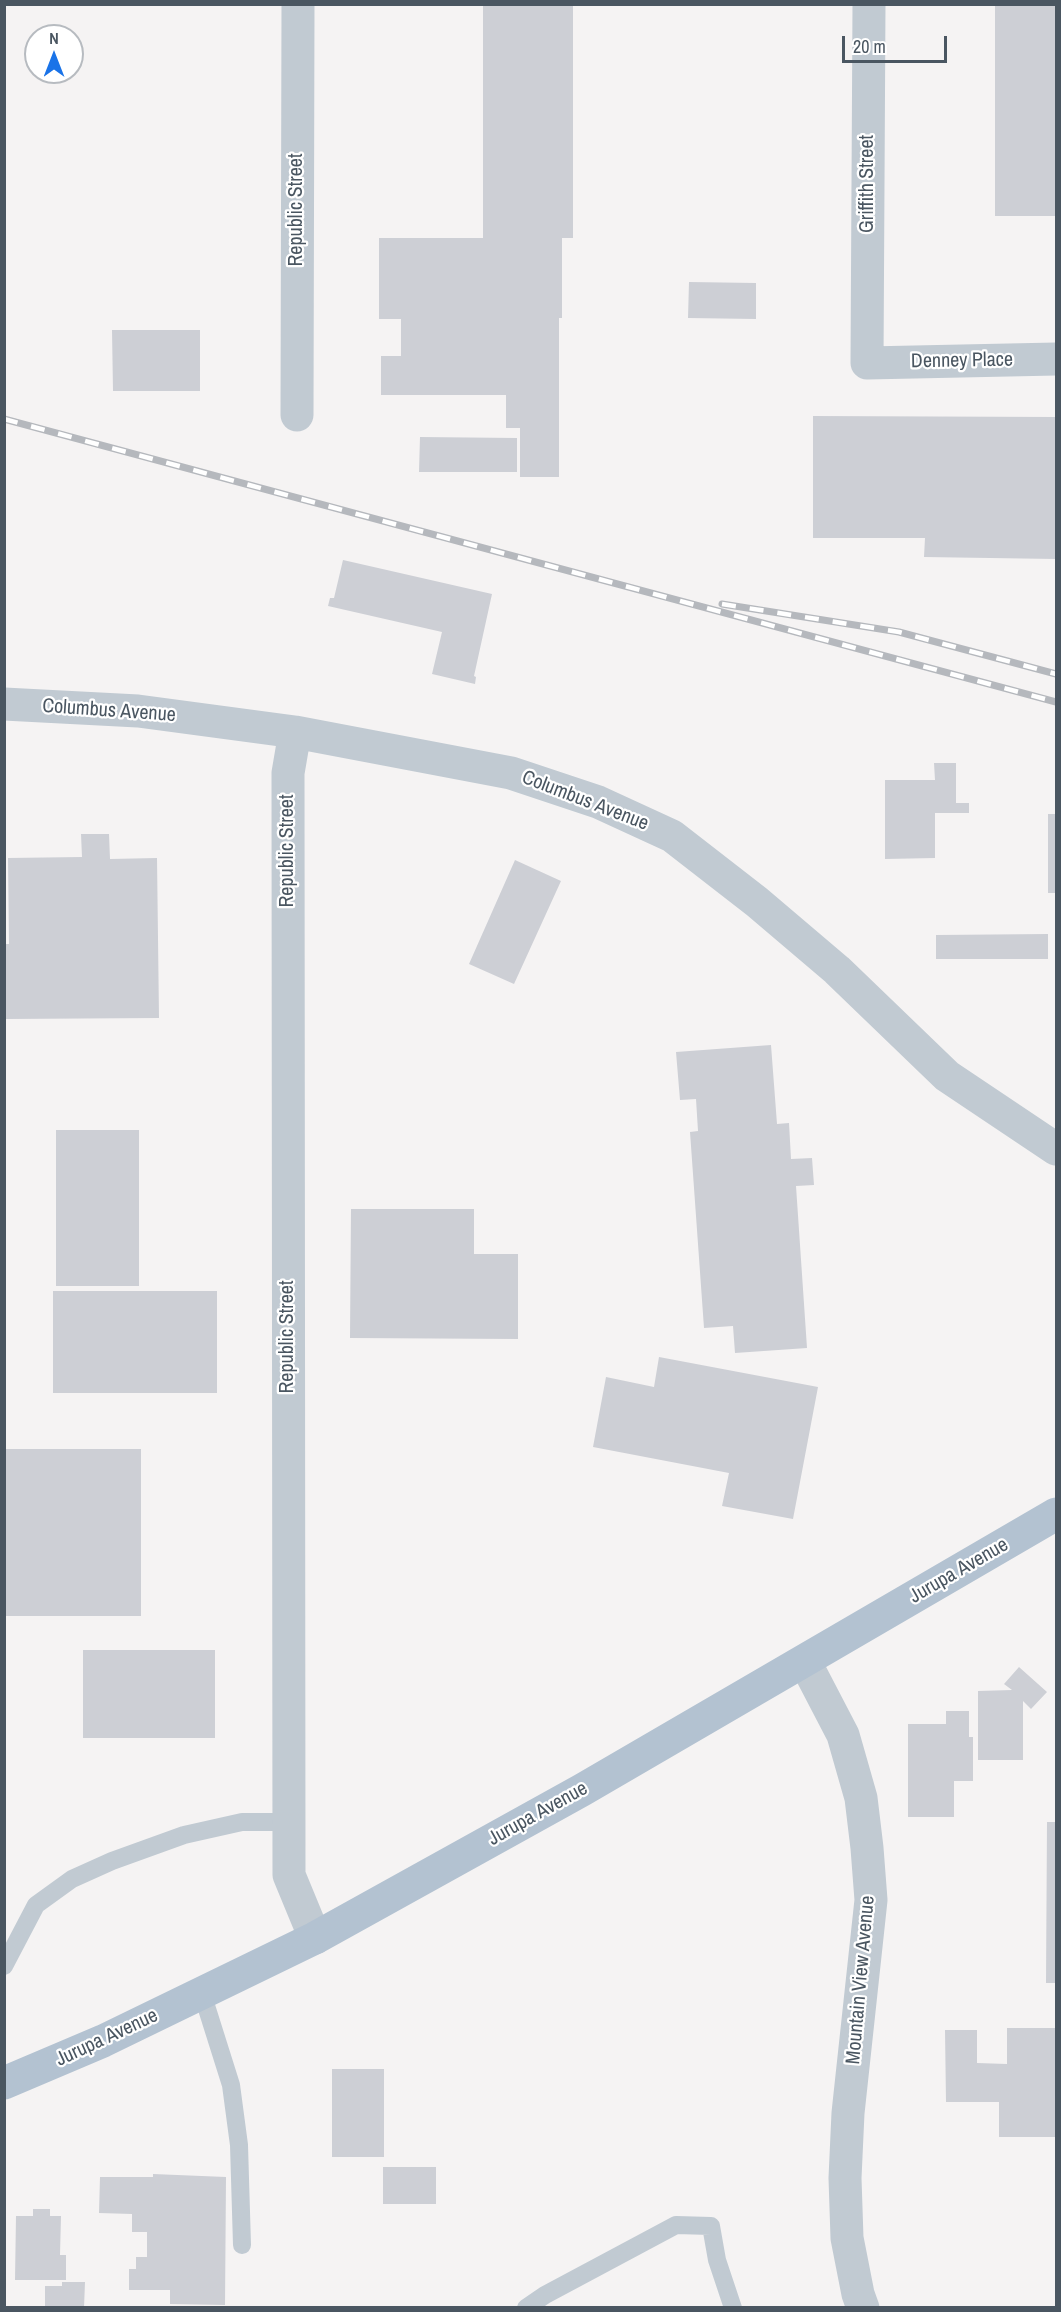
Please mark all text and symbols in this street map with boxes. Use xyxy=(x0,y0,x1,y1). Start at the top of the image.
north arrow xyxy=(24,24,84,84)
scale bar xyxy=(845,24,950,62)
text: N xyxy=(49,27,59,49)
text: 20 m xyxy=(853,34,886,59)
street label: Griffith Street xyxy=(856,135,880,233)
street label: Republic Street xyxy=(285,153,309,267)
street label: Denney Place xyxy=(911,348,1013,374)
street label: Columbus Avenue xyxy=(41,694,177,728)
street label: Columbus Avenue xyxy=(518,766,652,836)
street label: Republic Street xyxy=(276,794,300,908)
street label: Republic Street xyxy=(276,1280,300,1394)
street label: Jurupa Avenue xyxy=(905,1533,1013,1609)
street label: Jurupa Avenue xyxy=(484,1777,592,1851)
street label: Mountain View Avenue xyxy=(842,1895,880,2065)
street label: Jurupa Avenue xyxy=(52,2004,162,2072)

